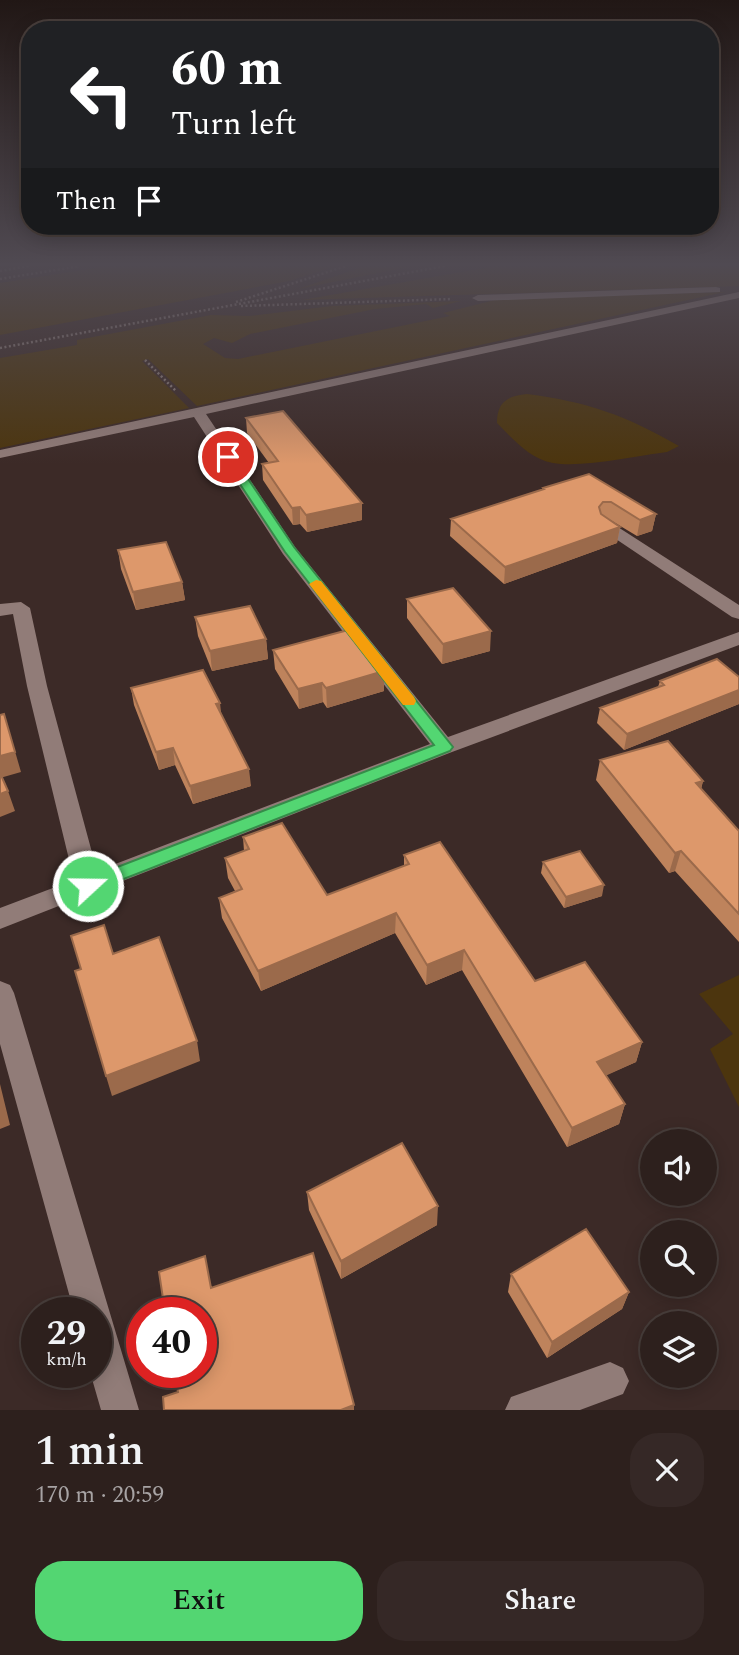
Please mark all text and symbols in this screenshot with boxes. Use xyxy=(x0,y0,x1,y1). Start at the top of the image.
text: 60 m xyxy=(171,32,282,107)
icon: left xyxy=(56,49,147,140)
text: Turn left xyxy=(171,100,297,149)
text: Then xyxy=(56,181,116,221)
icon: arrive xyxy=(130,182,168,220)
pin xyxy=(198,427,258,487)
icon: arrive xyxy=(209,438,247,476)
position arrow xyxy=(51,849,125,923)
map controls xyxy=(640,1129,717,1388)
button: sound xyxy=(640,1129,717,1206)
button: search xyxy=(640,1220,717,1297)
speed limit sign: 40 xyxy=(126,1297,217,1388)
text: 29 xyxy=(47,1307,86,1360)
button: layers xyxy=(640,1311,717,1388)
text: km/h xyxy=(46,1346,87,1373)
text: 1 min xyxy=(35,1420,144,1483)
button: close xyxy=(630,1433,704,1507)
text: 170 m · 20:59 xyxy=(35,1478,164,1513)
button: Exit xyxy=(35,1561,363,1641)
button: Share xyxy=(377,1561,704,1641)

